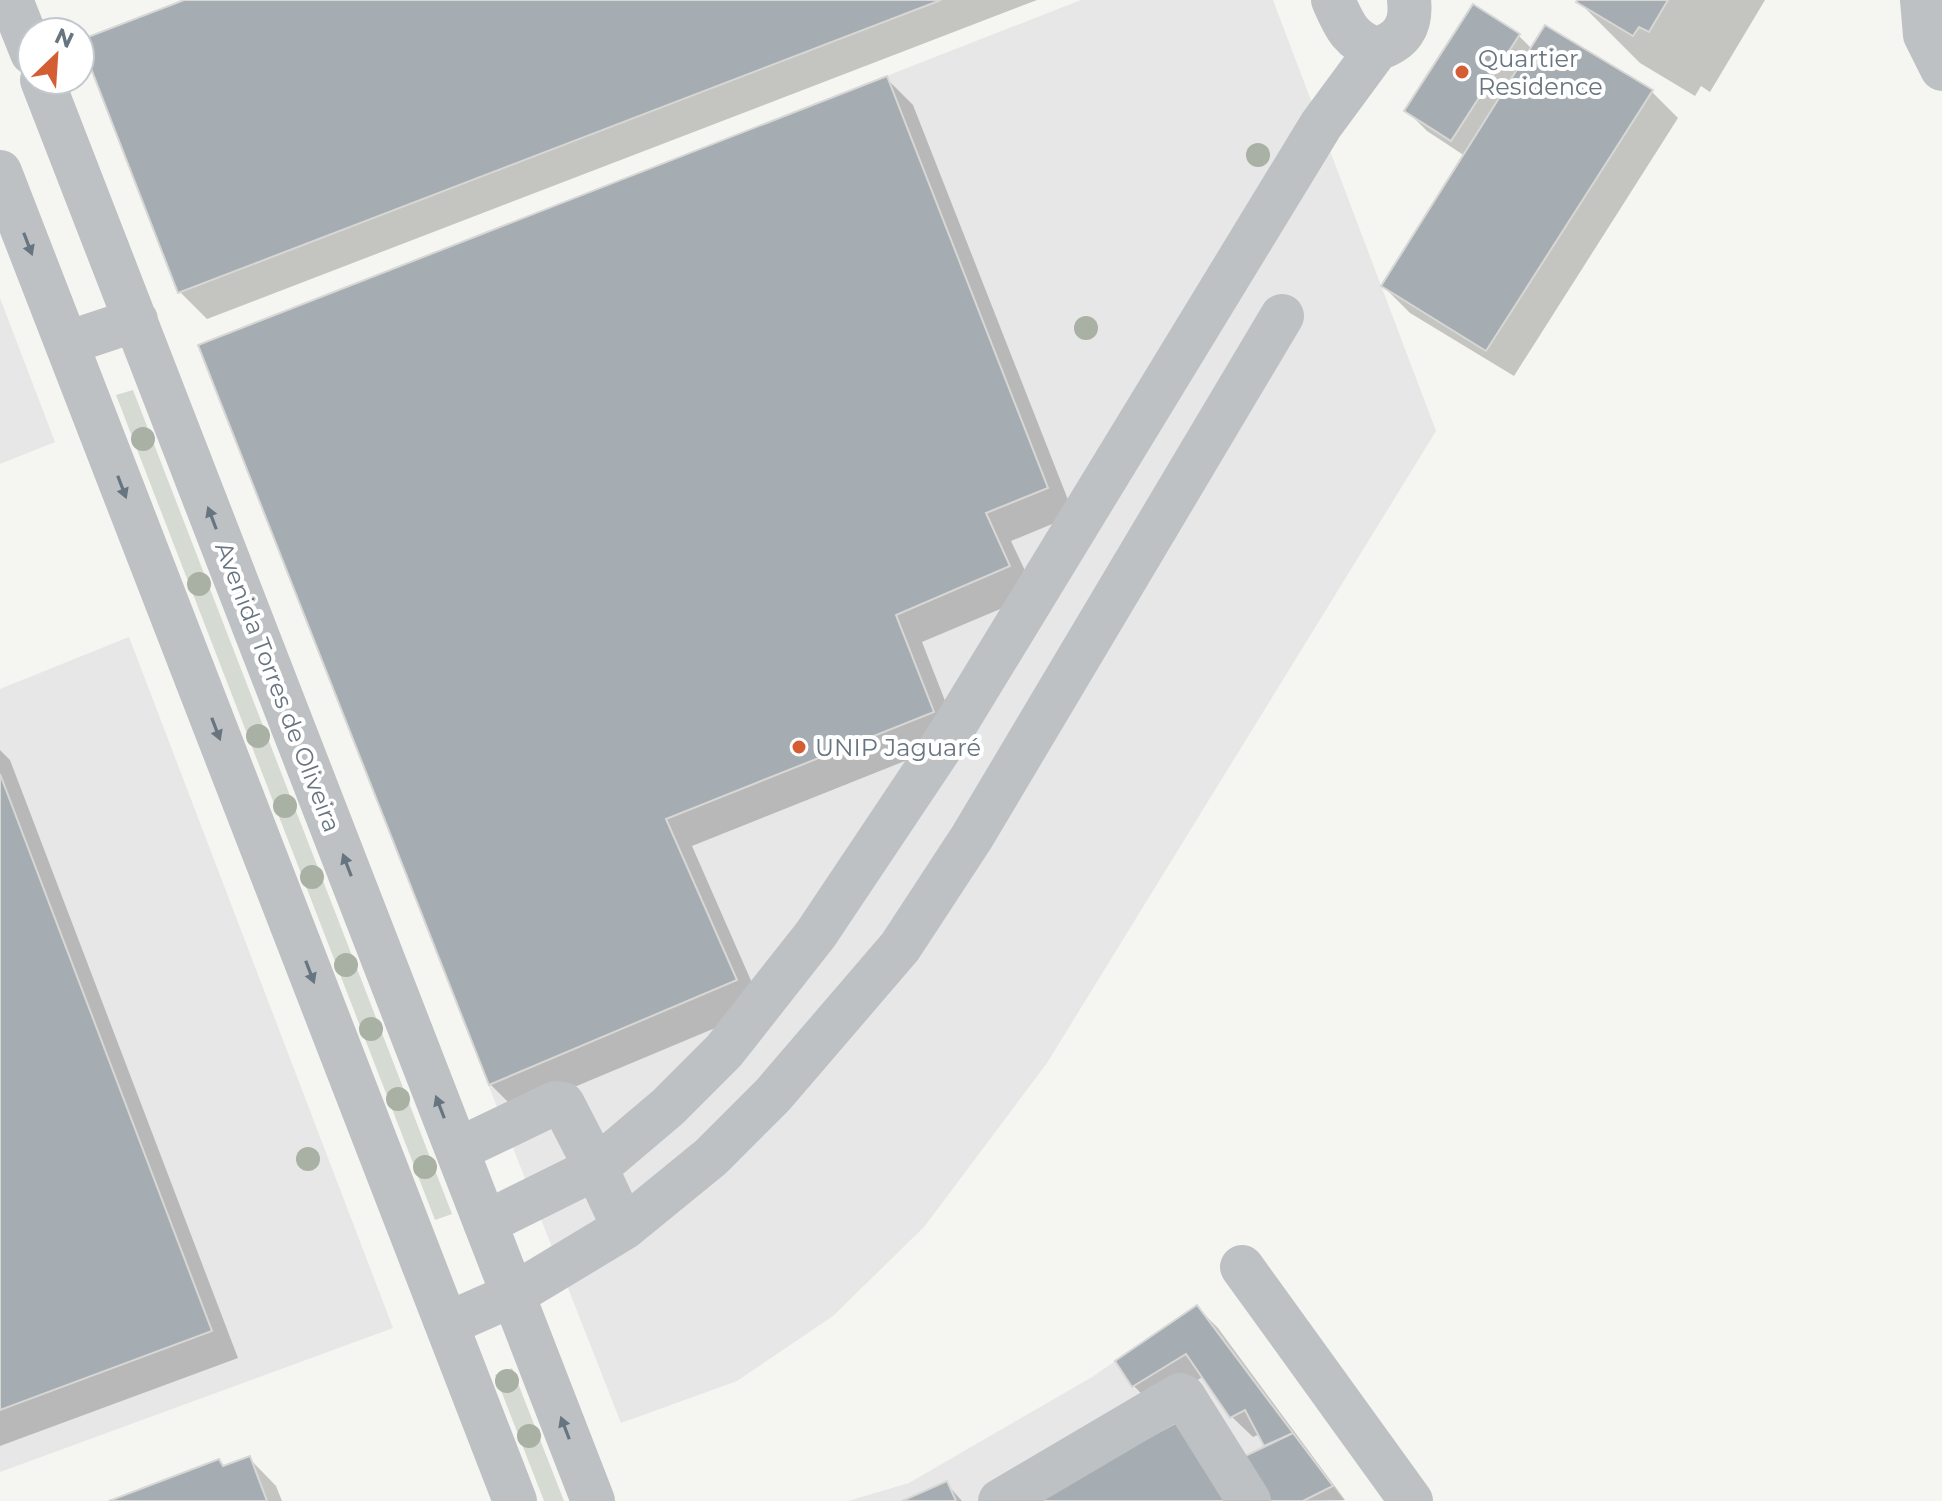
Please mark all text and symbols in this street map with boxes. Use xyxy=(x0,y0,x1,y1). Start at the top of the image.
north arrow xyxy=(16,16,96,96)
text: N xyxy=(50,22,78,54)
place label: Quartier Residence xyxy=(1478,44,1603,101)
marker: Quartier Residence xyxy=(1453,63,1471,81)
one-way arrow xyxy=(22,232,35,256)
one-way arrow xyxy=(116,475,129,499)
one-way arrow xyxy=(205,506,218,530)
street label: Avenida Torres de Oliveira xyxy=(209,538,347,836)
one-way arrow xyxy=(210,717,223,741)
place label: UNIP Jaguaré xyxy=(815,733,981,762)
marker: UNIP Jaguaré xyxy=(790,738,808,756)
one-way arrow xyxy=(340,853,353,877)
one-way arrow xyxy=(304,960,317,984)
one-way arrow xyxy=(433,1095,446,1119)
one-way arrow xyxy=(558,1416,571,1440)

